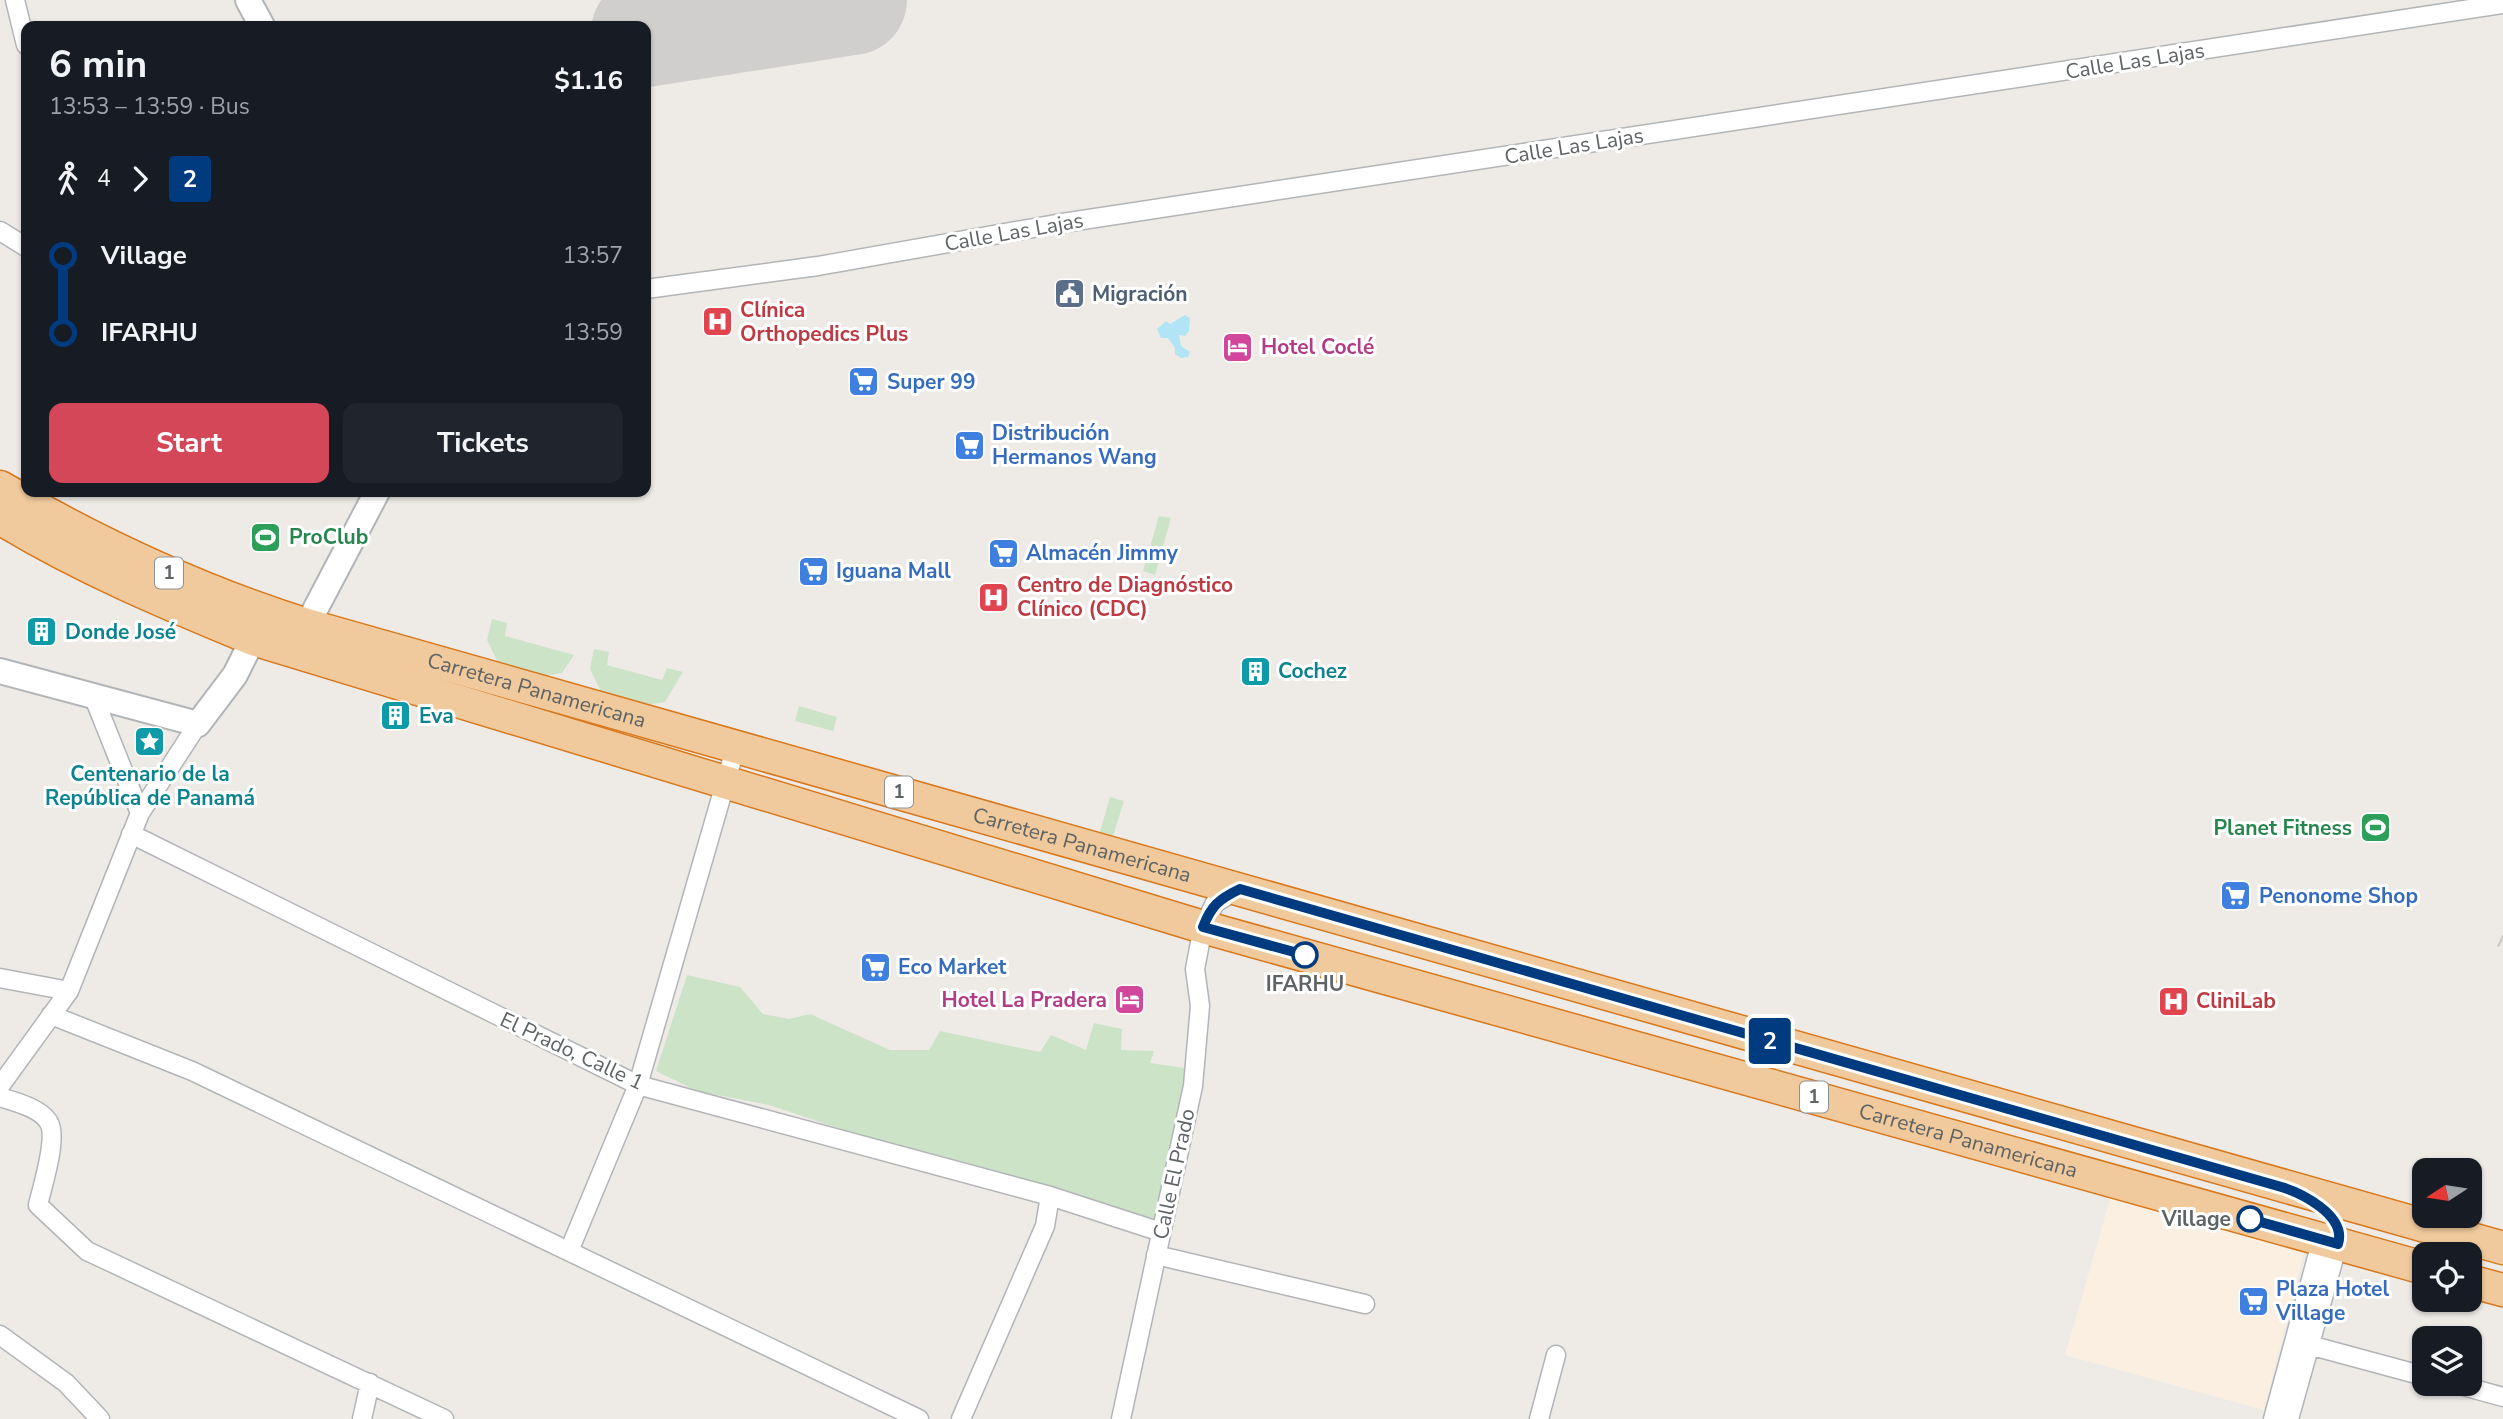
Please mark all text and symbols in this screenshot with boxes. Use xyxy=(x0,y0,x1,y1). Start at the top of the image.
street label: Calle Las Lajas xyxy=(2063,36,2207,86)
text: 6 min xyxy=(49,39,147,90)
text: $1.16 xyxy=(554,63,623,98)
text: 13:53 – 13:59 · Bus xyxy=(49,91,250,122)
street label: Calle Las Lajas xyxy=(1502,121,1646,171)
icon: walk xyxy=(49,160,87,198)
icon: forward xyxy=(121,160,159,198)
text: 4 xyxy=(97,163,111,194)
text: 2 xyxy=(183,163,197,195)
street label: Calle Las Lajas xyxy=(942,206,1086,258)
text: Village xyxy=(101,238,187,273)
text: 13:57 xyxy=(563,240,623,271)
public building icon: Migración xyxy=(1052,277,1086,311)
place label: Migración xyxy=(1092,280,1188,308)
place label: Clínica Orthopedics Plus xyxy=(740,296,908,348)
hospital icon: Clínica Orthopedics Plus xyxy=(700,305,734,339)
text: IFARHU xyxy=(101,315,198,350)
text: 13:59 xyxy=(563,317,623,348)
hotel icon: Hotel Coclé xyxy=(1221,330,1255,364)
place label: Hotel Coclé xyxy=(1261,333,1374,361)
supermarket icon: Super 99 xyxy=(847,365,881,399)
place label: Super 99 xyxy=(887,368,976,396)
button: Start xyxy=(49,403,329,483)
button: Tickets xyxy=(343,403,623,483)
place label: Distribución Hermanos Wang xyxy=(992,419,1157,471)
supermarket icon: Distribución Hermanos Wang xyxy=(952,428,986,462)
sports icon: ProClub xyxy=(249,520,283,554)
place label: ProClub xyxy=(289,523,368,551)
supermarket icon: Almacén Jimmy xyxy=(986,536,1020,570)
place label: Almacén Jimmy xyxy=(1026,539,1179,567)
supermarket icon: Iguana Mall xyxy=(796,554,830,588)
place label: Iguana Mall xyxy=(836,557,951,585)
road number: 1 xyxy=(155,558,183,588)
place label: Centro de Diagnóstico Clínico (CDC) xyxy=(1017,571,1233,623)
hospital icon: Centro de Diagnóstico Clínico (CDC) xyxy=(977,580,1011,614)
building icon: Donde José xyxy=(25,615,59,649)
place label: Donde José xyxy=(65,618,176,646)
street label: Carretera Panamericana xyxy=(424,646,649,735)
building icon: Cochez xyxy=(1238,654,1272,688)
place label: Cochez xyxy=(1278,657,1347,685)
building icon: Eva xyxy=(379,699,413,733)
place label: Eva xyxy=(419,702,454,730)
place icon: Centenario de la República de Panamá xyxy=(133,725,167,759)
place label: Centenario de la República de Panamá xyxy=(45,760,255,812)
road number: 1 xyxy=(885,776,913,807)
street label: Carretera Panamericana xyxy=(970,801,1195,889)
sports icon: Planet Fitness xyxy=(2358,811,2392,845)
place label: Planet Fitness xyxy=(2213,814,2352,842)
supermarket icon: Penonome Shop xyxy=(2219,879,2253,913)
place label: Penonome Shop xyxy=(2259,882,2418,910)
marker: IFARHU xyxy=(1292,942,1318,968)
supermarket icon: Eco Market xyxy=(858,950,892,984)
place label: Eco Market xyxy=(898,953,1007,981)
place label: IFARHU xyxy=(1266,970,1344,998)
hotel icon: Hotel La Pradera xyxy=(1113,983,1147,1017)
hospital icon: CliniLab xyxy=(2156,984,2190,1018)
place label: Hotel La Pradera xyxy=(941,986,1107,1014)
place label: CliniLab xyxy=(2196,987,2276,1015)
street label: El Prado, Calle 1 xyxy=(496,1005,648,1097)
line badge: 2 xyxy=(1747,1018,1793,1064)
text: 2 xyxy=(1763,1025,1777,1057)
road number: 1 xyxy=(1800,1082,1828,1112)
street label: Carretera Panamericana xyxy=(1856,1097,2081,1185)
street label: Calle El Prado xyxy=(1146,1106,1202,1242)
north arrow xyxy=(2412,1158,2482,1228)
map controls xyxy=(2412,1158,2482,1396)
place label: Village xyxy=(2161,1205,2231,1233)
marker: Village xyxy=(2237,1206,2263,1232)
button: locate xyxy=(2412,1242,2482,1312)
place label: Plaza Hotel Village xyxy=(2275,1275,2389,1327)
supermarket icon: Plaza Hotel Village xyxy=(2236,1284,2270,1318)
button: layers xyxy=(2412,1326,2482,1396)

